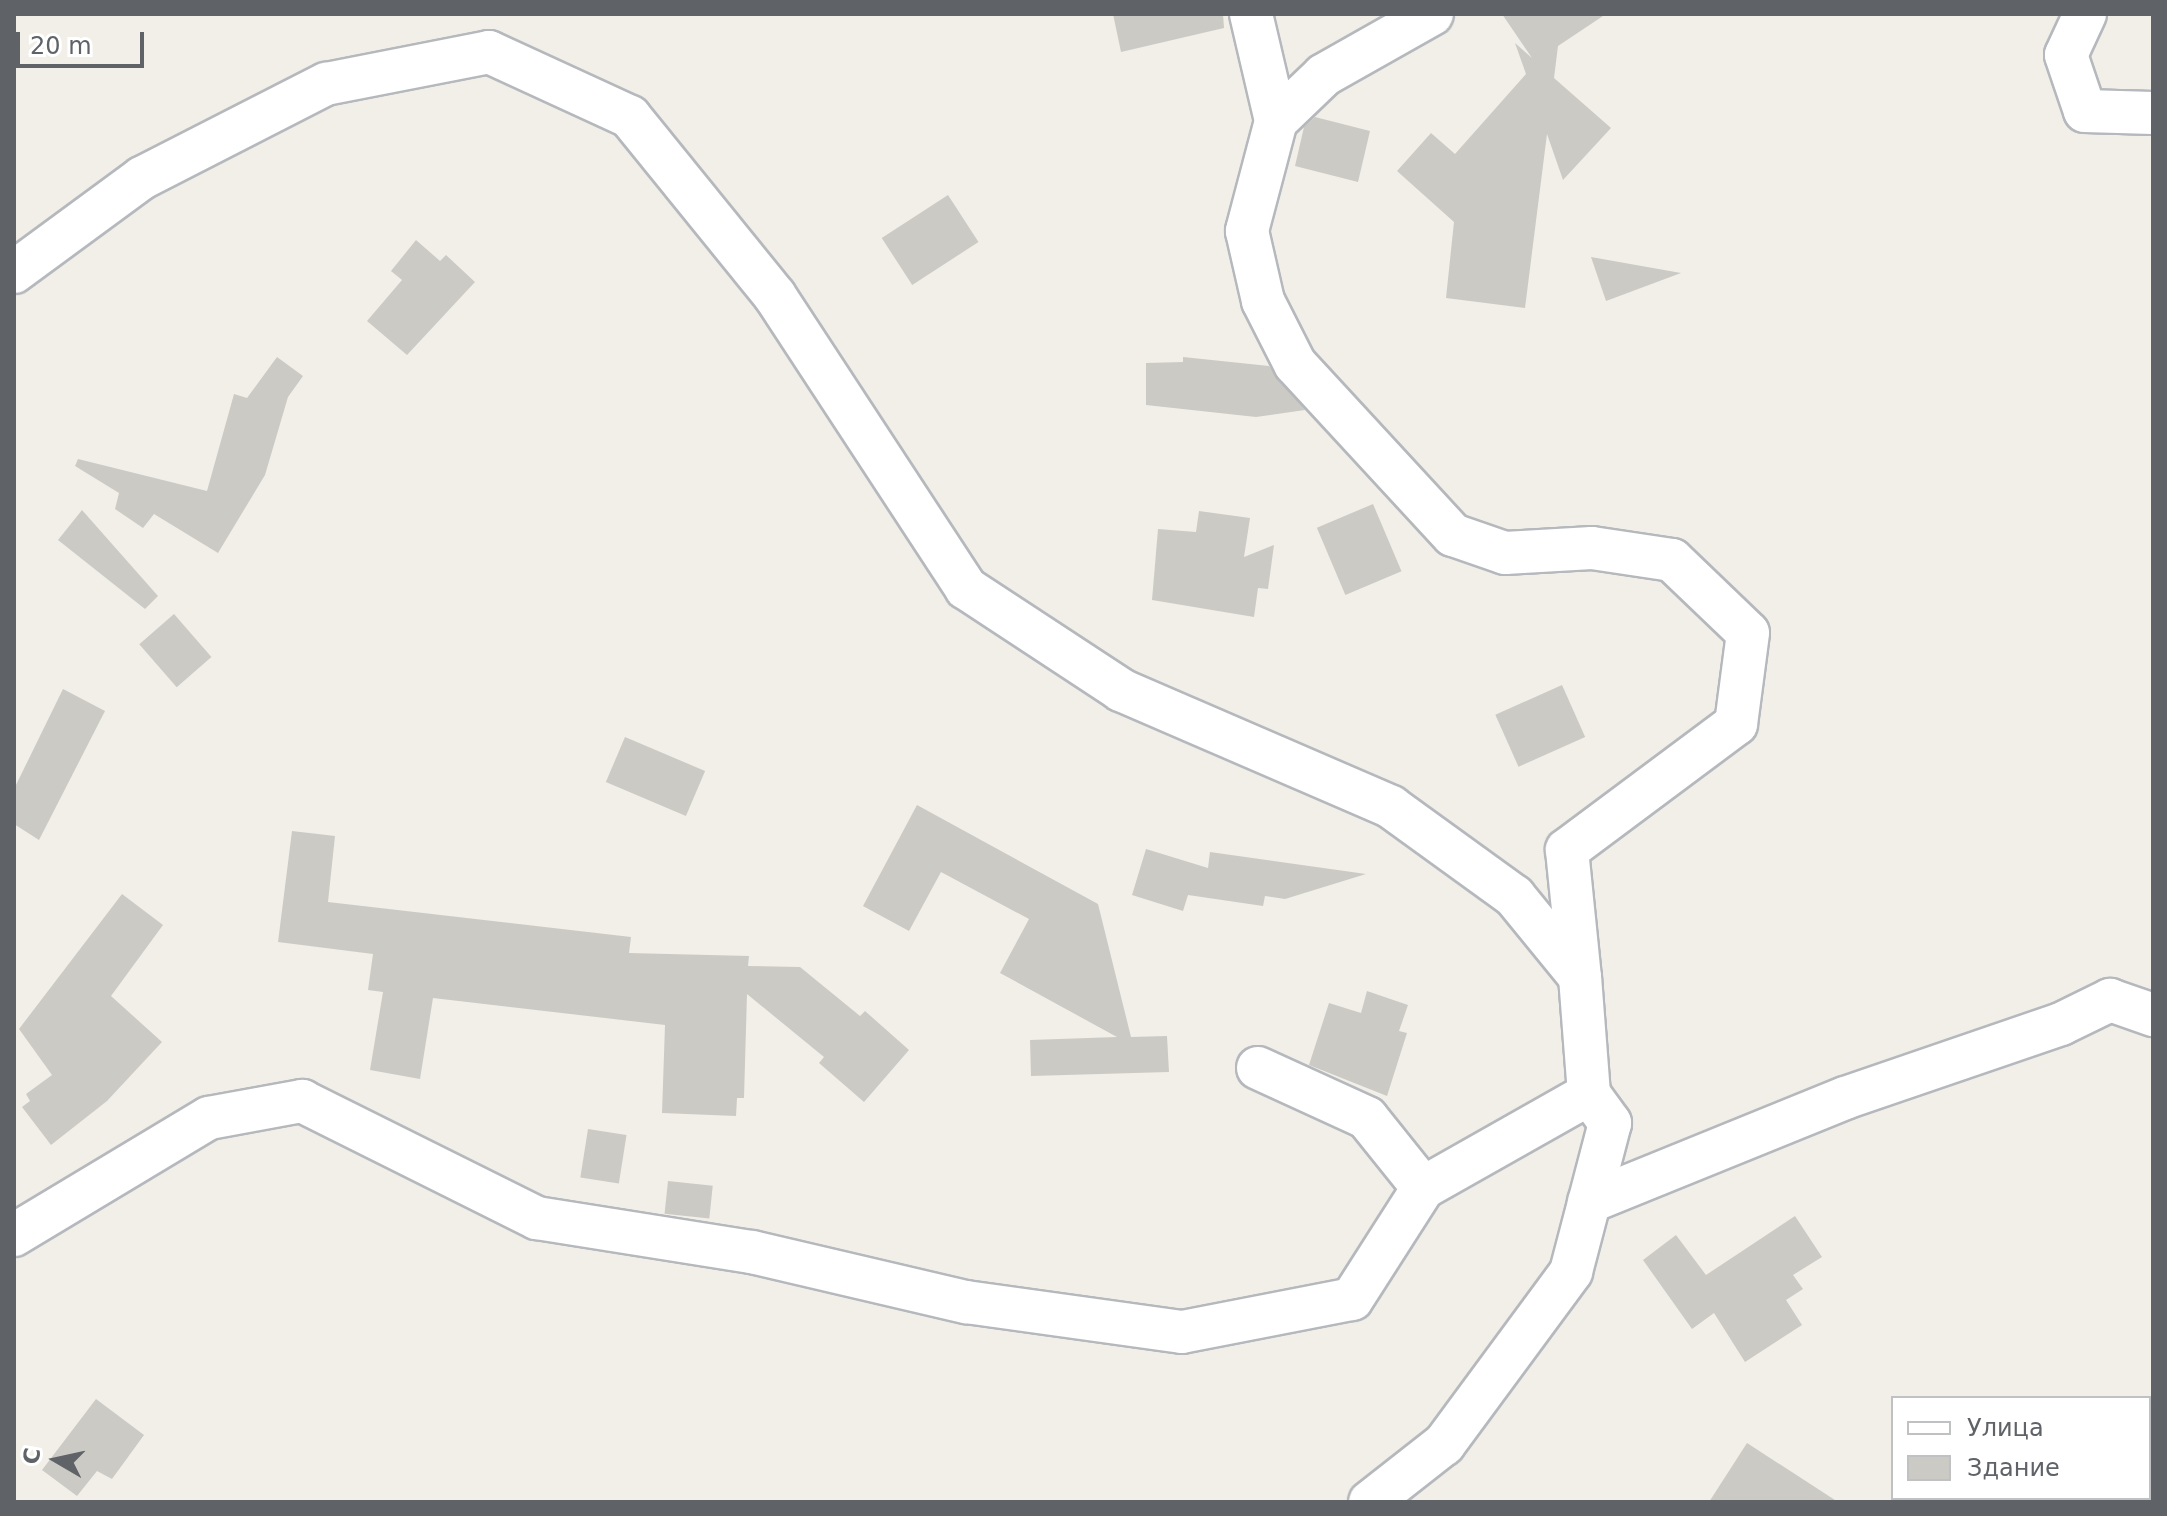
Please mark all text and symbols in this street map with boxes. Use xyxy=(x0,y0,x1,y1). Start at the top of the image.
scale bar xyxy=(20,16,148,66)
text: 20 m xyxy=(30,32,92,60)
legend xyxy=(1891,1396,2151,1500)
text: Улица xyxy=(1967,1414,2044,1442)
north arrow xyxy=(16,1420,96,1500)
text: С xyxy=(18,1446,45,1466)
text: Здание xyxy=(1967,1454,2060,1482)

